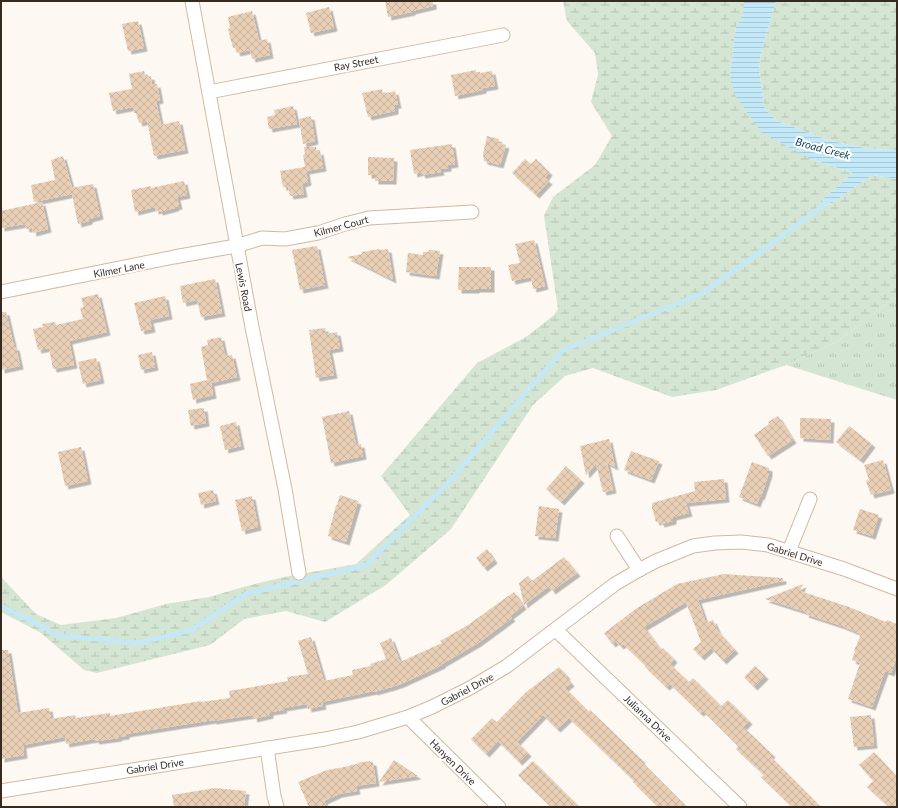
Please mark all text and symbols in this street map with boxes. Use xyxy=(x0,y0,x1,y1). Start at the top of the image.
street label: Ray Street xyxy=(333,53,380,73)
water label: Broad Creek xyxy=(794,134,852,162)
street label: Kilmer Court xyxy=(312,213,370,239)
street label: Kilmer Lane xyxy=(92,258,146,280)
street label: Lewis Road xyxy=(233,262,255,312)
street label: Gabriel Drive xyxy=(766,540,824,568)
street label: Gabriel Drive xyxy=(439,670,495,708)
street label: Julianna Drive xyxy=(622,692,674,744)
street label: Hanyen Drive xyxy=(427,736,479,788)
street label: Gabriel Drive xyxy=(125,756,185,776)

